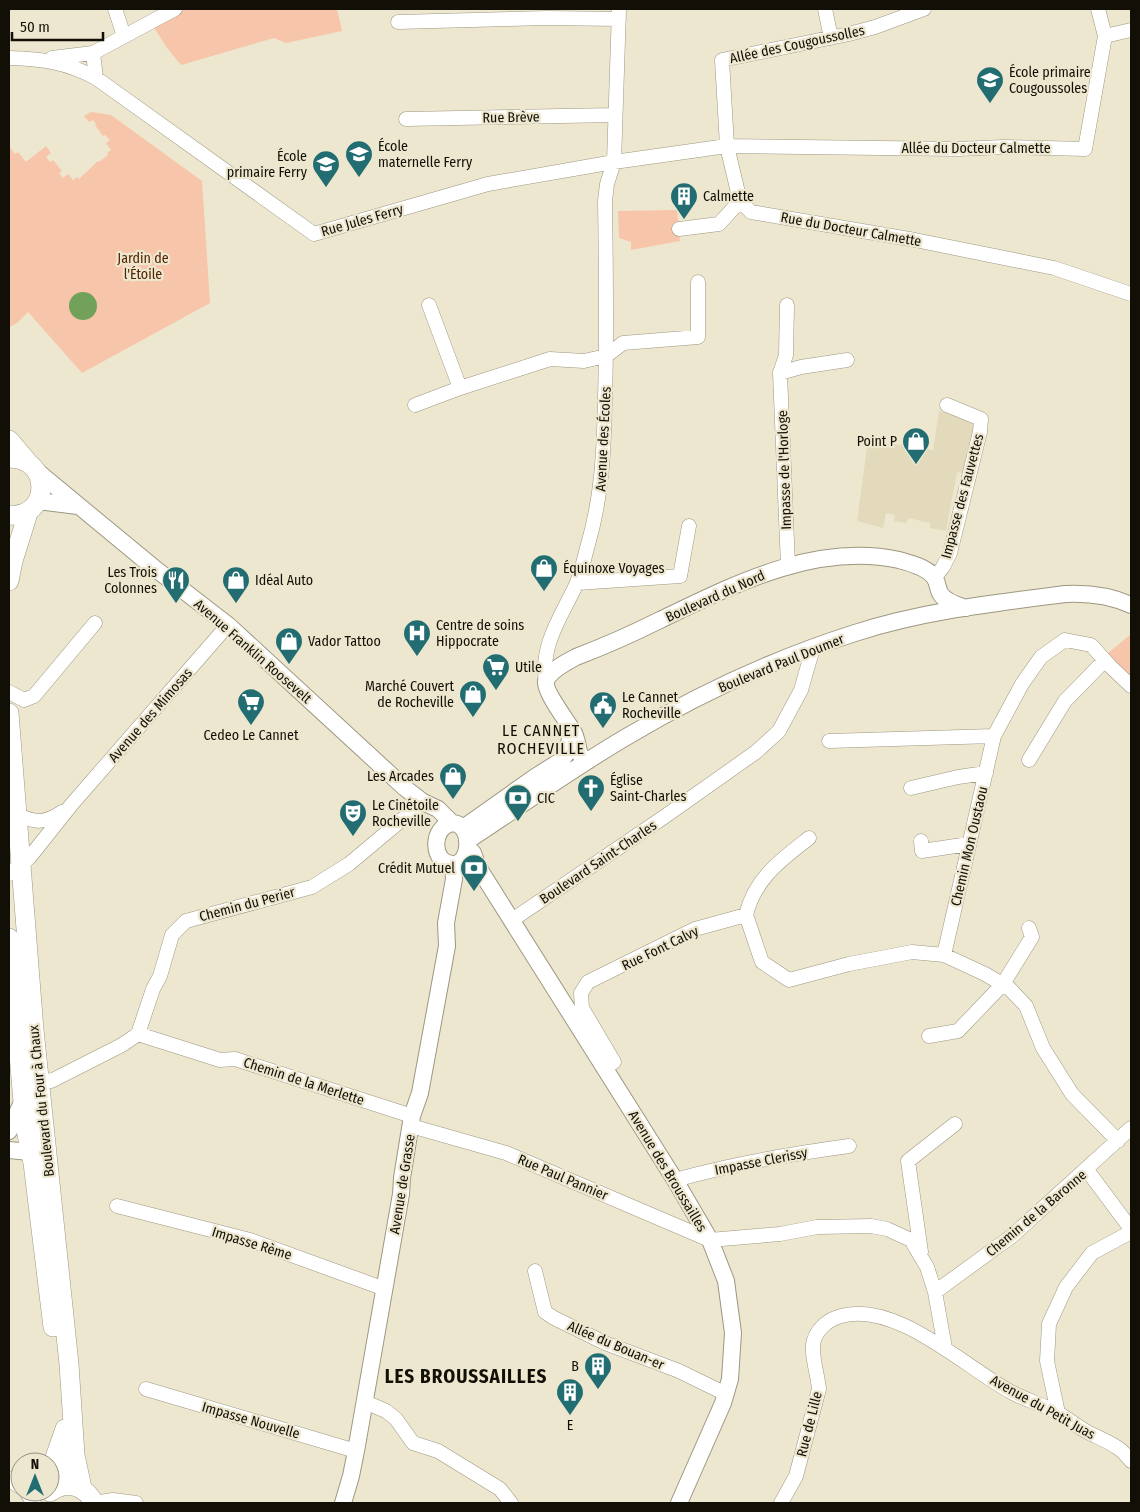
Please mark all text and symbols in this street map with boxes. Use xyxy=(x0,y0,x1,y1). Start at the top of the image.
scale bar xyxy=(12,10,104,42)
text: 50 m xyxy=(20,18,50,36)
street label: Allée des Cougoussolles xyxy=(728,22,866,67)
place label: École primaire Cougoussoles xyxy=(1009,63,1091,97)
school or university icon: École primaire Cougoussoles xyxy=(975,65,1005,104)
street label: Rue Brève xyxy=(482,109,540,126)
place label: École maternelle Ferry xyxy=(378,137,473,171)
school or university icon: École maternelle Ferry xyxy=(344,139,374,178)
street label: Allée du Docteur Calmette xyxy=(901,140,1051,157)
place label: École primaire Ferry xyxy=(227,147,308,181)
school or university icon: École primaire Ferry xyxy=(311,149,341,188)
building icon: Calmette xyxy=(669,181,699,220)
place label: Calmette xyxy=(703,188,754,205)
street label: Rue Jules Ferry xyxy=(319,200,406,240)
street label: Rue du Docteur Calmette xyxy=(779,209,923,250)
park label: Jardin de l'Étoile xyxy=(117,250,169,283)
street label: Avenue des Écoles xyxy=(591,386,615,492)
street label: Impasse de l'Horloge xyxy=(774,410,795,530)
shop icon: Point P xyxy=(901,426,931,465)
street label: Impasse des Fauvettes xyxy=(938,432,987,560)
place label: Point P xyxy=(857,433,897,450)
shop icon: Équinoxe Voyages xyxy=(529,553,559,592)
place label: Équinoxe Voyages xyxy=(563,559,665,577)
place label: Les Trois Colonnes xyxy=(104,564,157,597)
restaurant icon: Les Trois Colonnes xyxy=(161,565,191,604)
shop icon: Idéal Auto xyxy=(221,565,251,604)
street label: Boulevard du Nord xyxy=(663,567,768,626)
place label: Idéal Auto xyxy=(255,572,313,589)
street label: Avenue Franklin Roosevelt xyxy=(190,596,315,707)
place label: Centre de soins Hippocrate xyxy=(436,617,524,650)
hospital icon: Centre de soins Hippocrate xyxy=(402,618,432,657)
shop icon: Vador Tattoo xyxy=(274,626,304,665)
street label: Boulevard Paul Doumer xyxy=(716,630,847,696)
place label: Vador Tattoo xyxy=(308,633,381,650)
supermarket icon: Utile xyxy=(481,652,511,691)
place label: Utile xyxy=(515,659,542,676)
street label: Avenue des Mimosas xyxy=(105,665,196,766)
place label: Marché Couvert de Rocheville xyxy=(365,678,454,711)
shop icon: Marché Couvert de Rocheville xyxy=(458,679,488,718)
supermarket icon: Cedeo Le Cannet xyxy=(236,687,266,726)
place label: Le Cannet Rocheville xyxy=(622,689,681,722)
public building icon: Le Cannet Rocheville xyxy=(588,690,618,729)
district label: LE CANNET ROCHEVILLE xyxy=(497,721,585,758)
place label: Cedeo Le Cannet xyxy=(203,727,299,744)
shop icon: Les Arcades xyxy=(438,761,468,800)
place label: Les Arcades xyxy=(367,768,434,785)
place label: Église Saint-Charles xyxy=(610,771,687,805)
church icon: Église Saint-Charles xyxy=(576,773,606,812)
bank icon: CIC xyxy=(503,783,533,822)
street label: Chemin Mon Oustaou xyxy=(947,785,992,908)
place label: CIC xyxy=(537,790,555,807)
place label: Le Cinétoile Rocheville xyxy=(372,797,439,830)
theatre icon: Le Cinétoile Rocheville xyxy=(338,798,368,837)
street label: Boulevard Saint-Charles xyxy=(537,817,660,908)
bank icon: Crédit Mutuel xyxy=(459,853,489,892)
place label: Crédit Mutuel xyxy=(378,860,455,877)
street label: Chemin du Perier xyxy=(197,884,297,925)
street label: Rue Font Calvy xyxy=(619,922,702,974)
street label: Boulevard du Four à Chaux xyxy=(25,1023,58,1178)
street label: Chemin de la Merlette xyxy=(241,1054,366,1109)
street label: Avenue des Broussailles xyxy=(625,1108,710,1235)
street label: Avenue de Grasse xyxy=(386,1133,419,1235)
street label: Impasse Clerissy xyxy=(713,1144,810,1179)
street label: Rue Paul Pannier xyxy=(515,1151,611,1204)
street label: Chemin de la Baronne xyxy=(983,1166,1090,1260)
street label: Impasse Rème xyxy=(210,1223,294,1264)
street label: Allée du Bouan-er xyxy=(565,1317,667,1373)
building icon: B xyxy=(583,1351,613,1390)
place label: B xyxy=(571,1358,579,1374)
district label: LES BROUSSAILLES xyxy=(385,1365,547,1388)
street label: Avenue du Petit Juas xyxy=(987,1372,1098,1443)
building icon: E xyxy=(555,1377,585,1416)
street label: Rue de Lille xyxy=(793,1390,826,1459)
street label: Impasse Nouvelle xyxy=(200,1398,302,1443)
place label: E xyxy=(567,1417,574,1434)
north arrow xyxy=(10,1452,60,1502)
text: N xyxy=(31,1456,39,1473)

